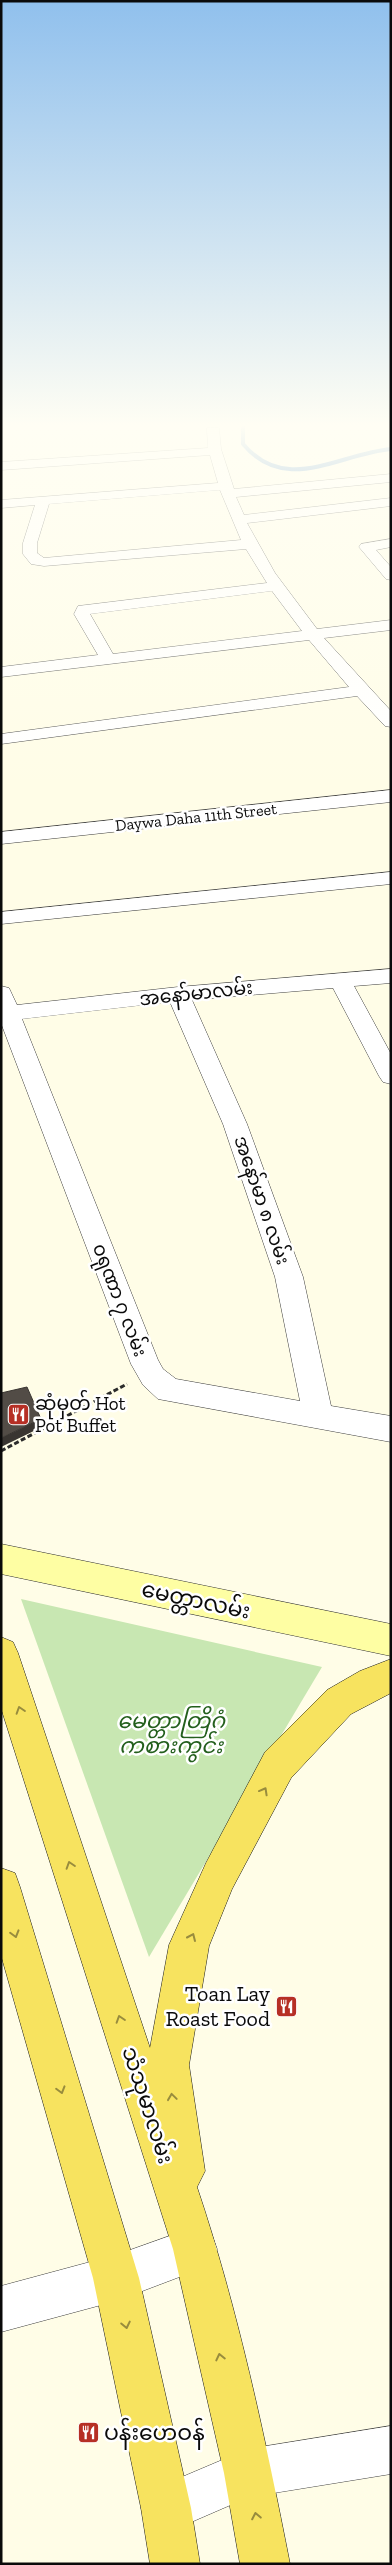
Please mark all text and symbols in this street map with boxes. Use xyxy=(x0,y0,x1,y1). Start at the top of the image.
street label: Daywa Daha 11th Street xyxy=(114,799,278,835)
street label: အနော်မာလမ်း xyxy=(138,973,254,1014)
street label: အနော်မာ ၈ လမ်း xyxy=(225,1132,298,1269)
street label: ၀ရုဏာ ၇ လမ်း xyxy=(83,1239,155,1362)
place label: ဆုံမှတ် Hot Pot Buffet xyxy=(35,1389,126,1437)
restaurant icon: ဆုံမှတ် Hot Pot Buffet xyxy=(7,1402,31,1426)
street label: မေတ္တာလမ်း xyxy=(138,1573,253,1629)
park label: မေတ္တာတြိဂံ ကစားကွင်း xyxy=(117,1705,226,1763)
one-way arrow xyxy=(15,1707,25,1715)
one-way arrow xyxy=(257,1788,267,1797)
one-way arrow xyxy=(66,1861,76,1870)
one-way arrow xyxy=(9,1929,19,1938)
one-way arrow xyxy=(186,1933,197,1942)
place label: Toan Lay Roast Food xyxy=(165,1980,271,2032)
restaurant icon: Toan Lay Roast Food xyxy=(274,1994,298,2018)
one-way arrow xyxy=(116,2016,126,2024)
street label: သံသုမာလမ်း xyxy=(113,2042,182,2168)
one-way arrow xyxy=(55,2085,65,2093)
one-way arrow xyxy=(168,2092,178,2101)
one-way arrow xyxy=(120,2321,131,2330)
one-way arrow xyxy=(215,2353,226,2362)
place label: ပန်းဟေဝန် xyxy=(104,2417,205,2450)
restaurant icon: ပန်းဟေဝန် xyxy=(76,2420,100,2444)
one-way arrow xyxy=(251,2511,261,2520)

